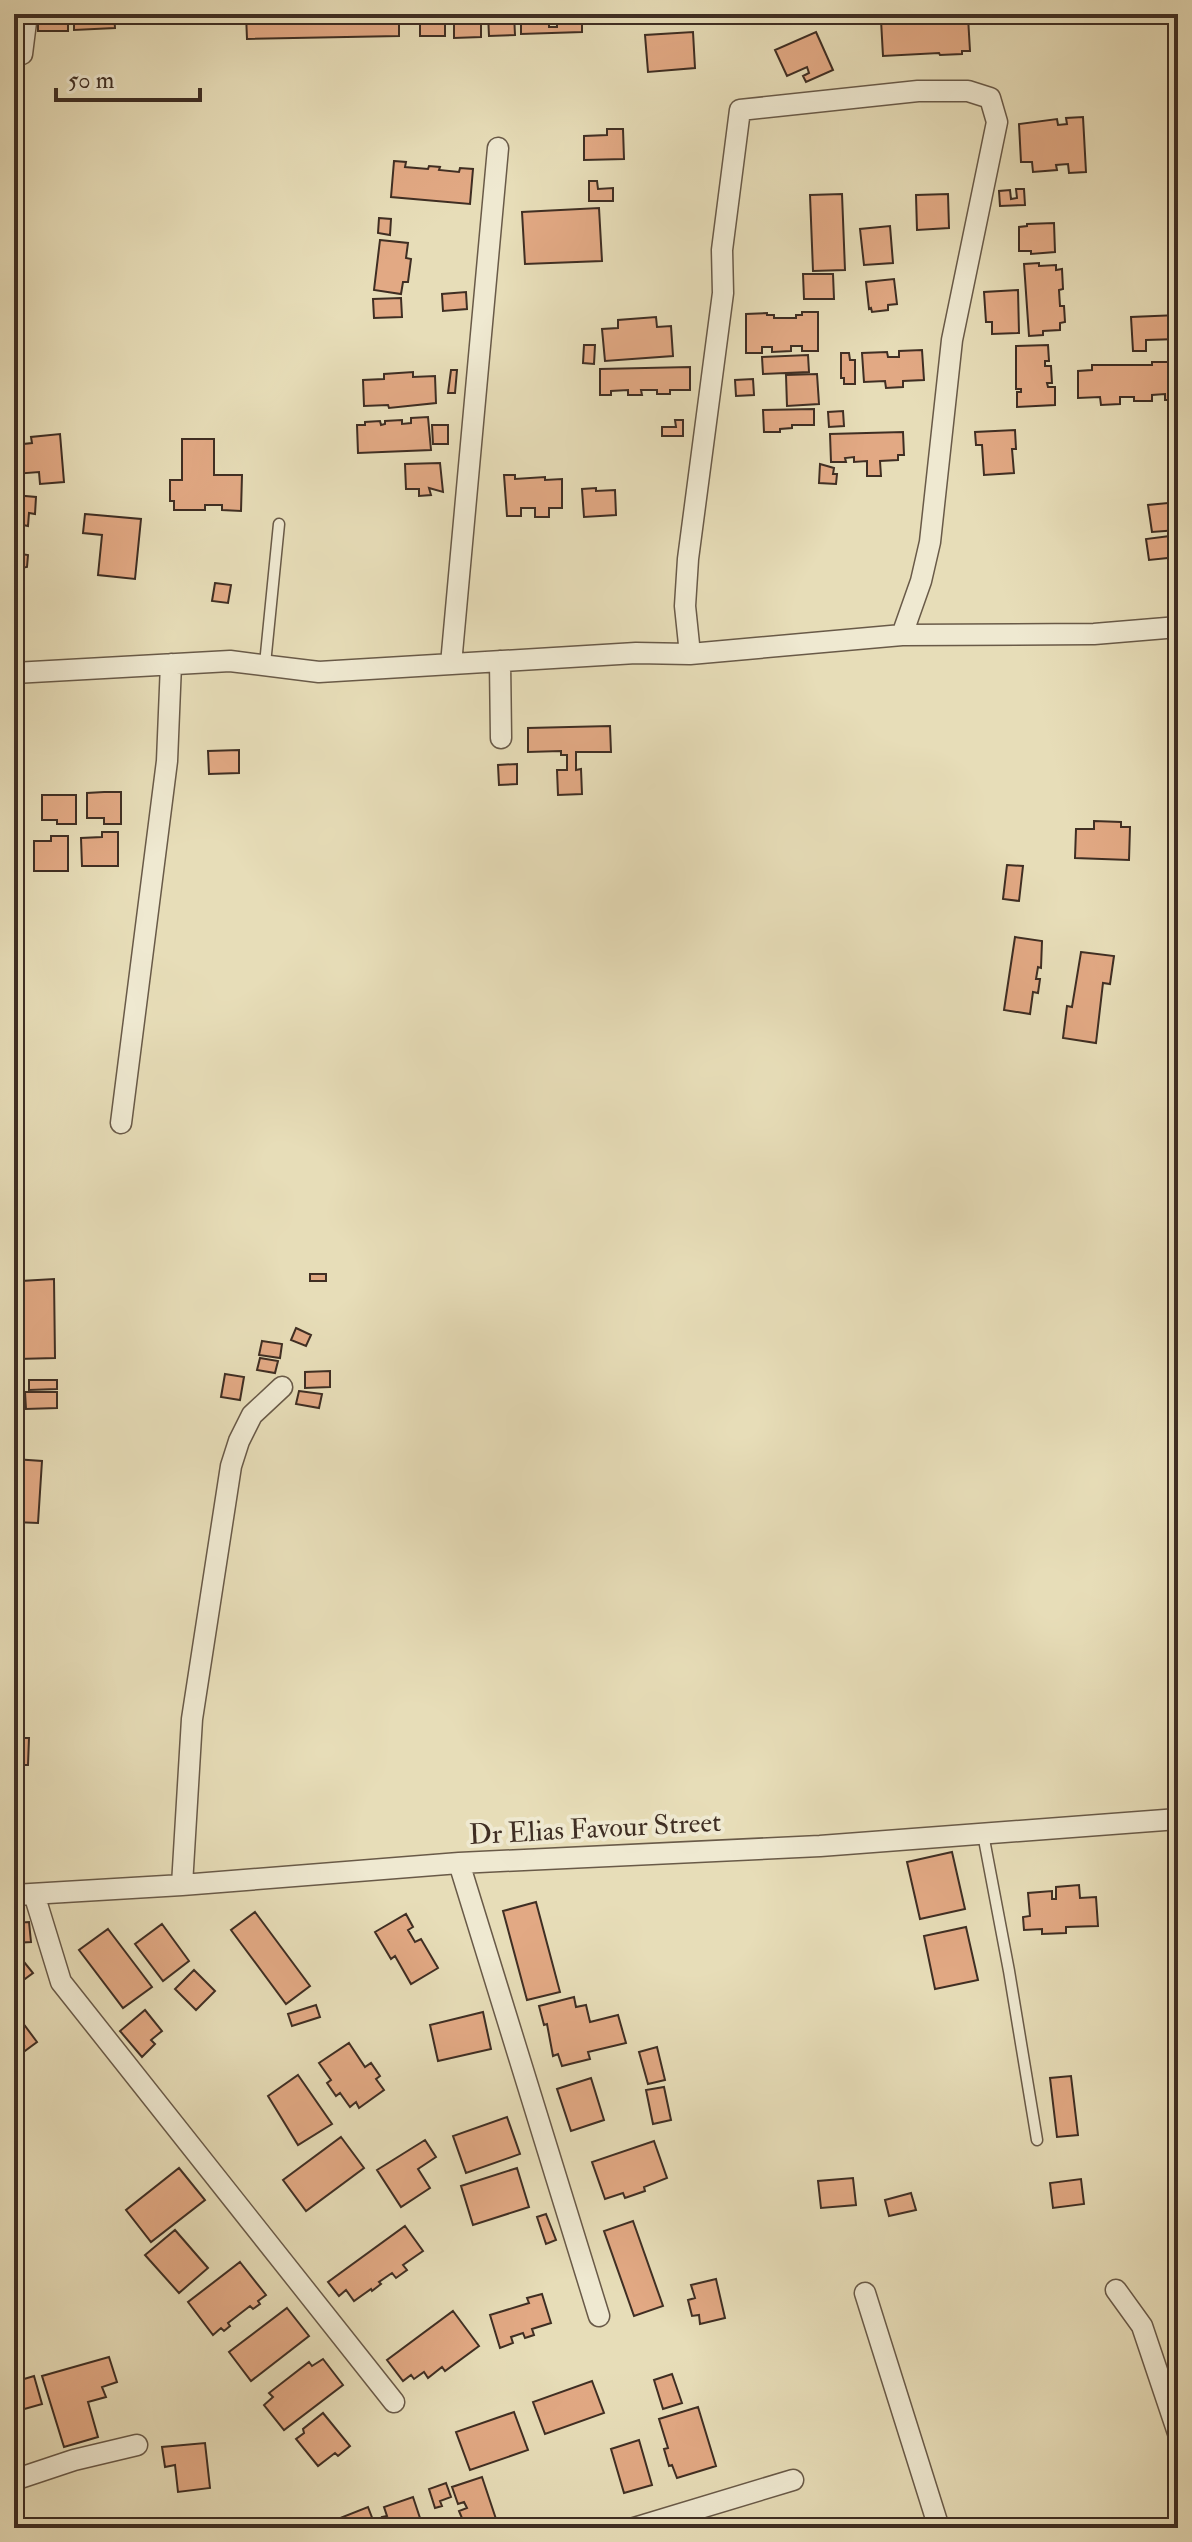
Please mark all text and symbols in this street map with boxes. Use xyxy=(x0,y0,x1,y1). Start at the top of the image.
scale bar xyxy=(56,52,200,102)
text: 50 m xyxy=(68,65,115,96)
street label: Dr Elias Favour Street xyxy=(468,1805,722,1853)

